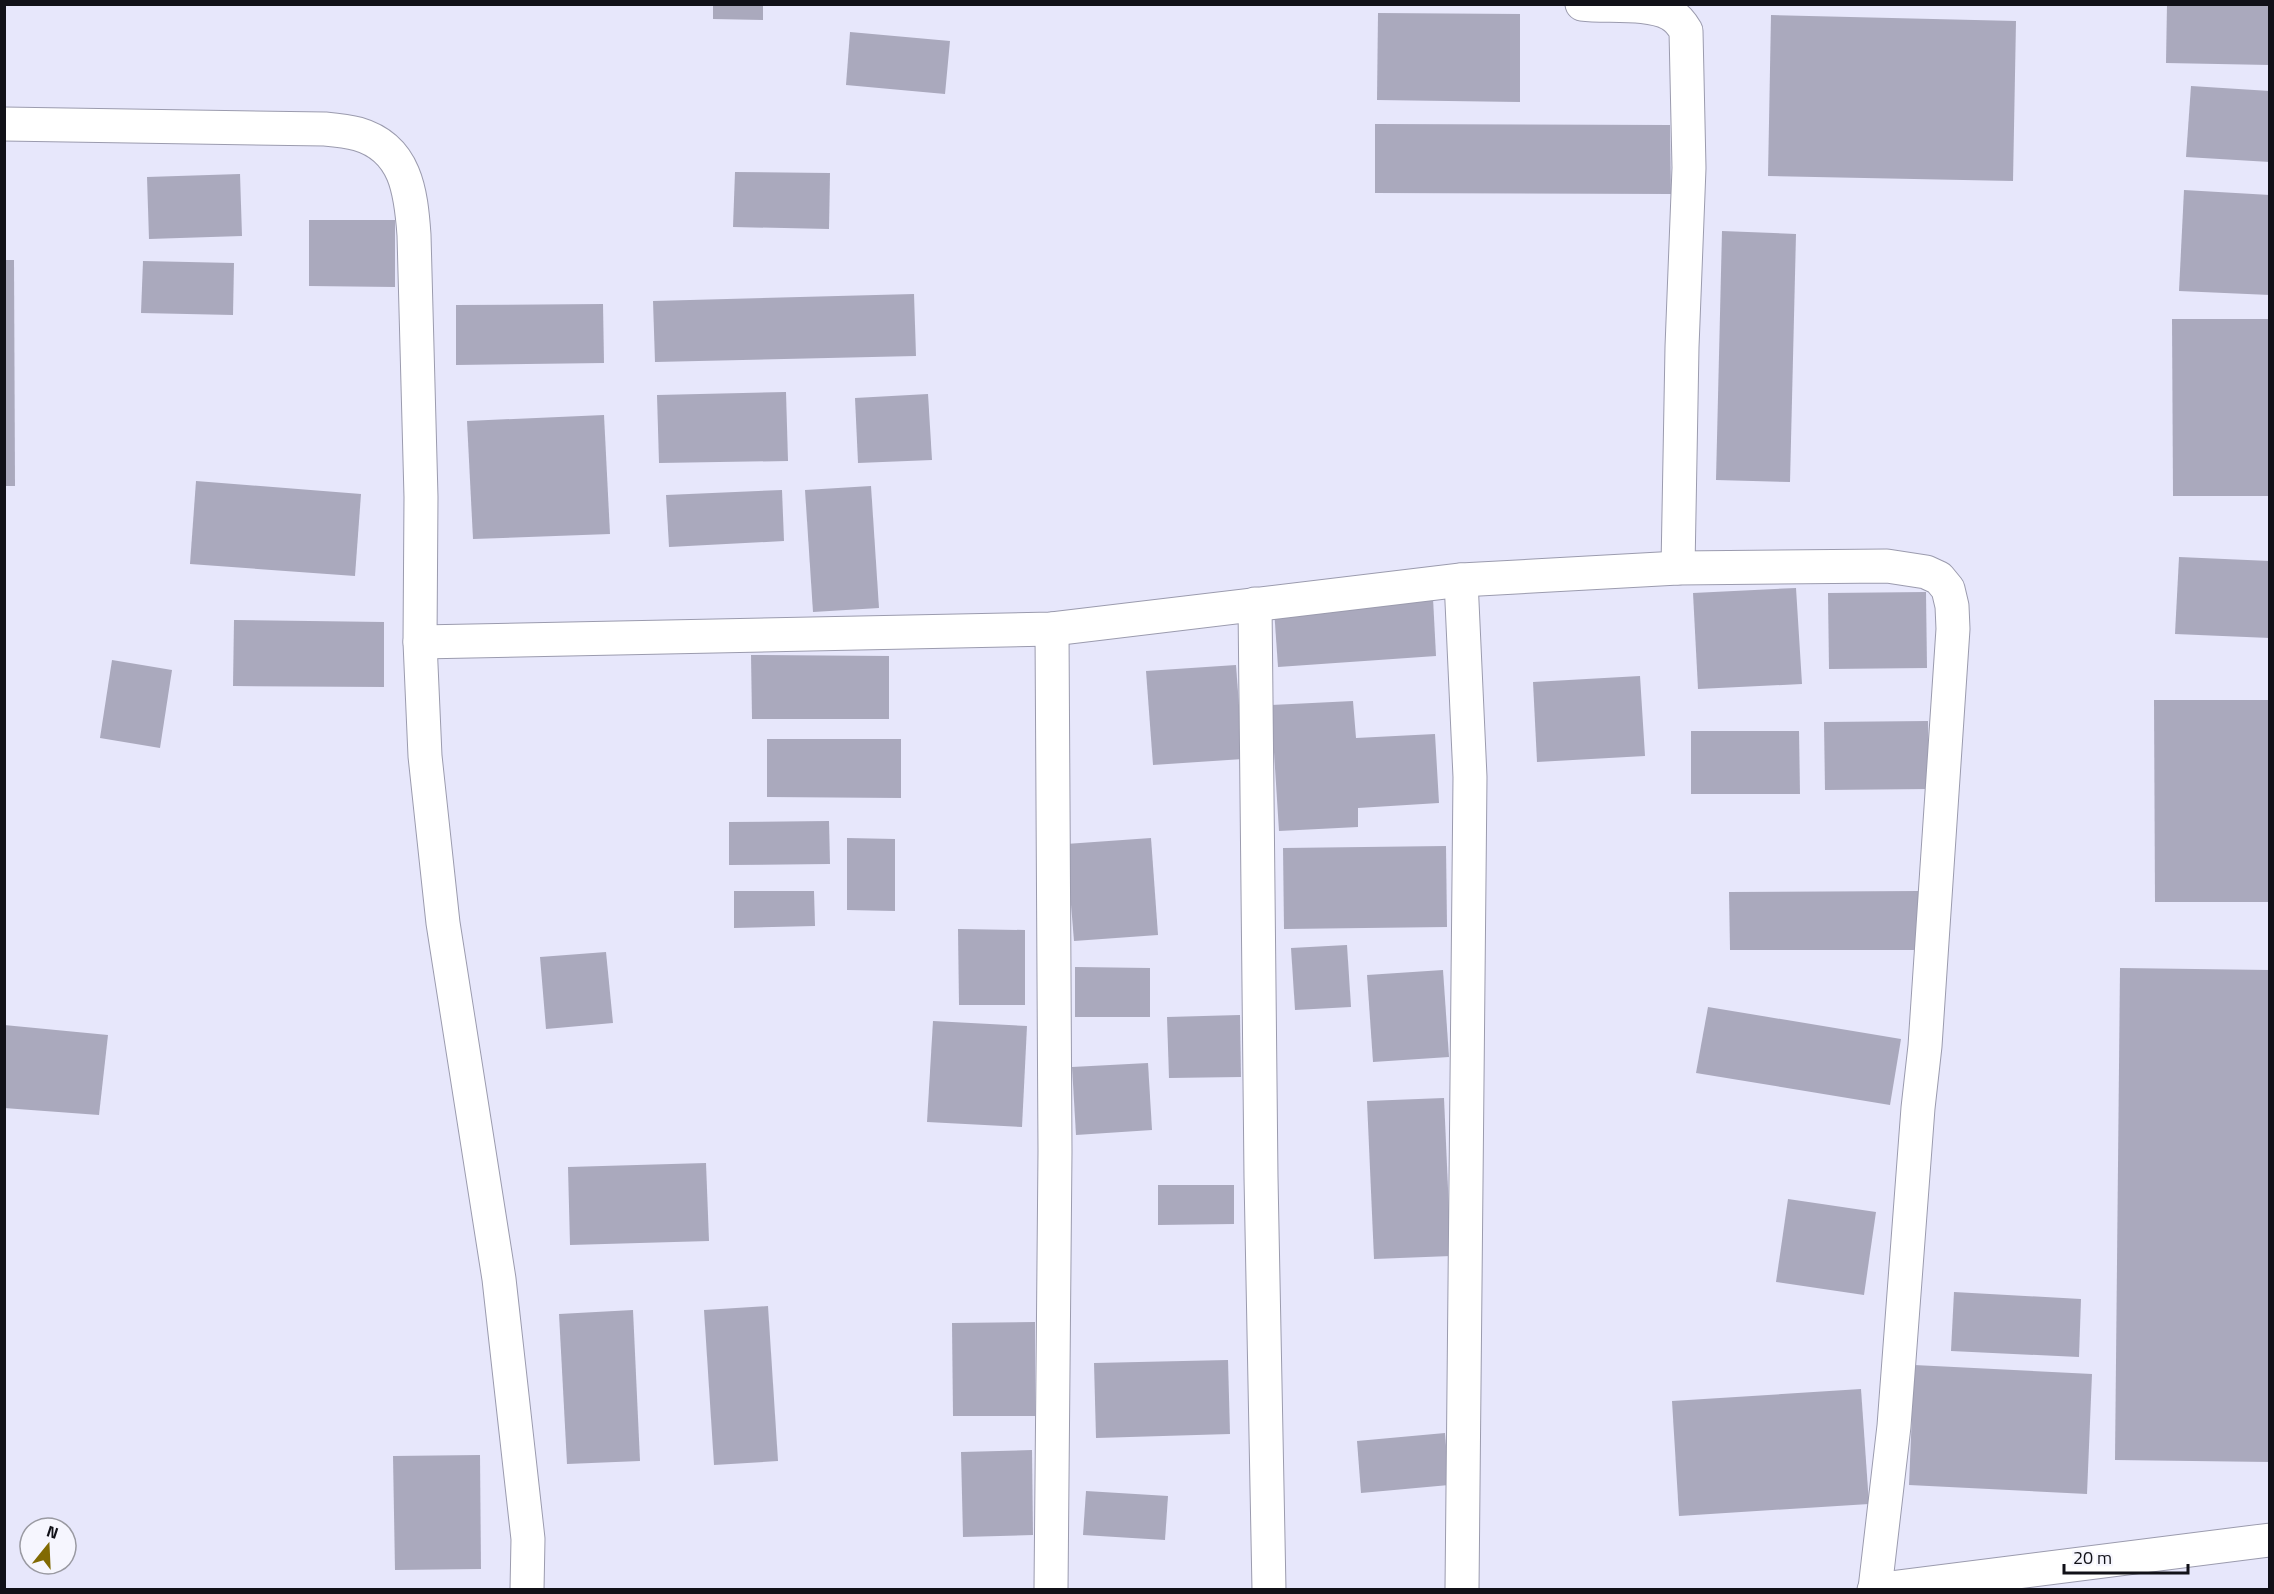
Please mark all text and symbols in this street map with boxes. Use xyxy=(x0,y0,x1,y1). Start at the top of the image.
north arrow xyxy=(18,1516,78,1576)
text: N xyxy=(44,1519,62,1545)
scale bar xyxy=(2064,1537,2188,1575)
text: 20 m xyxy=(2073,1544,2112,1571)

